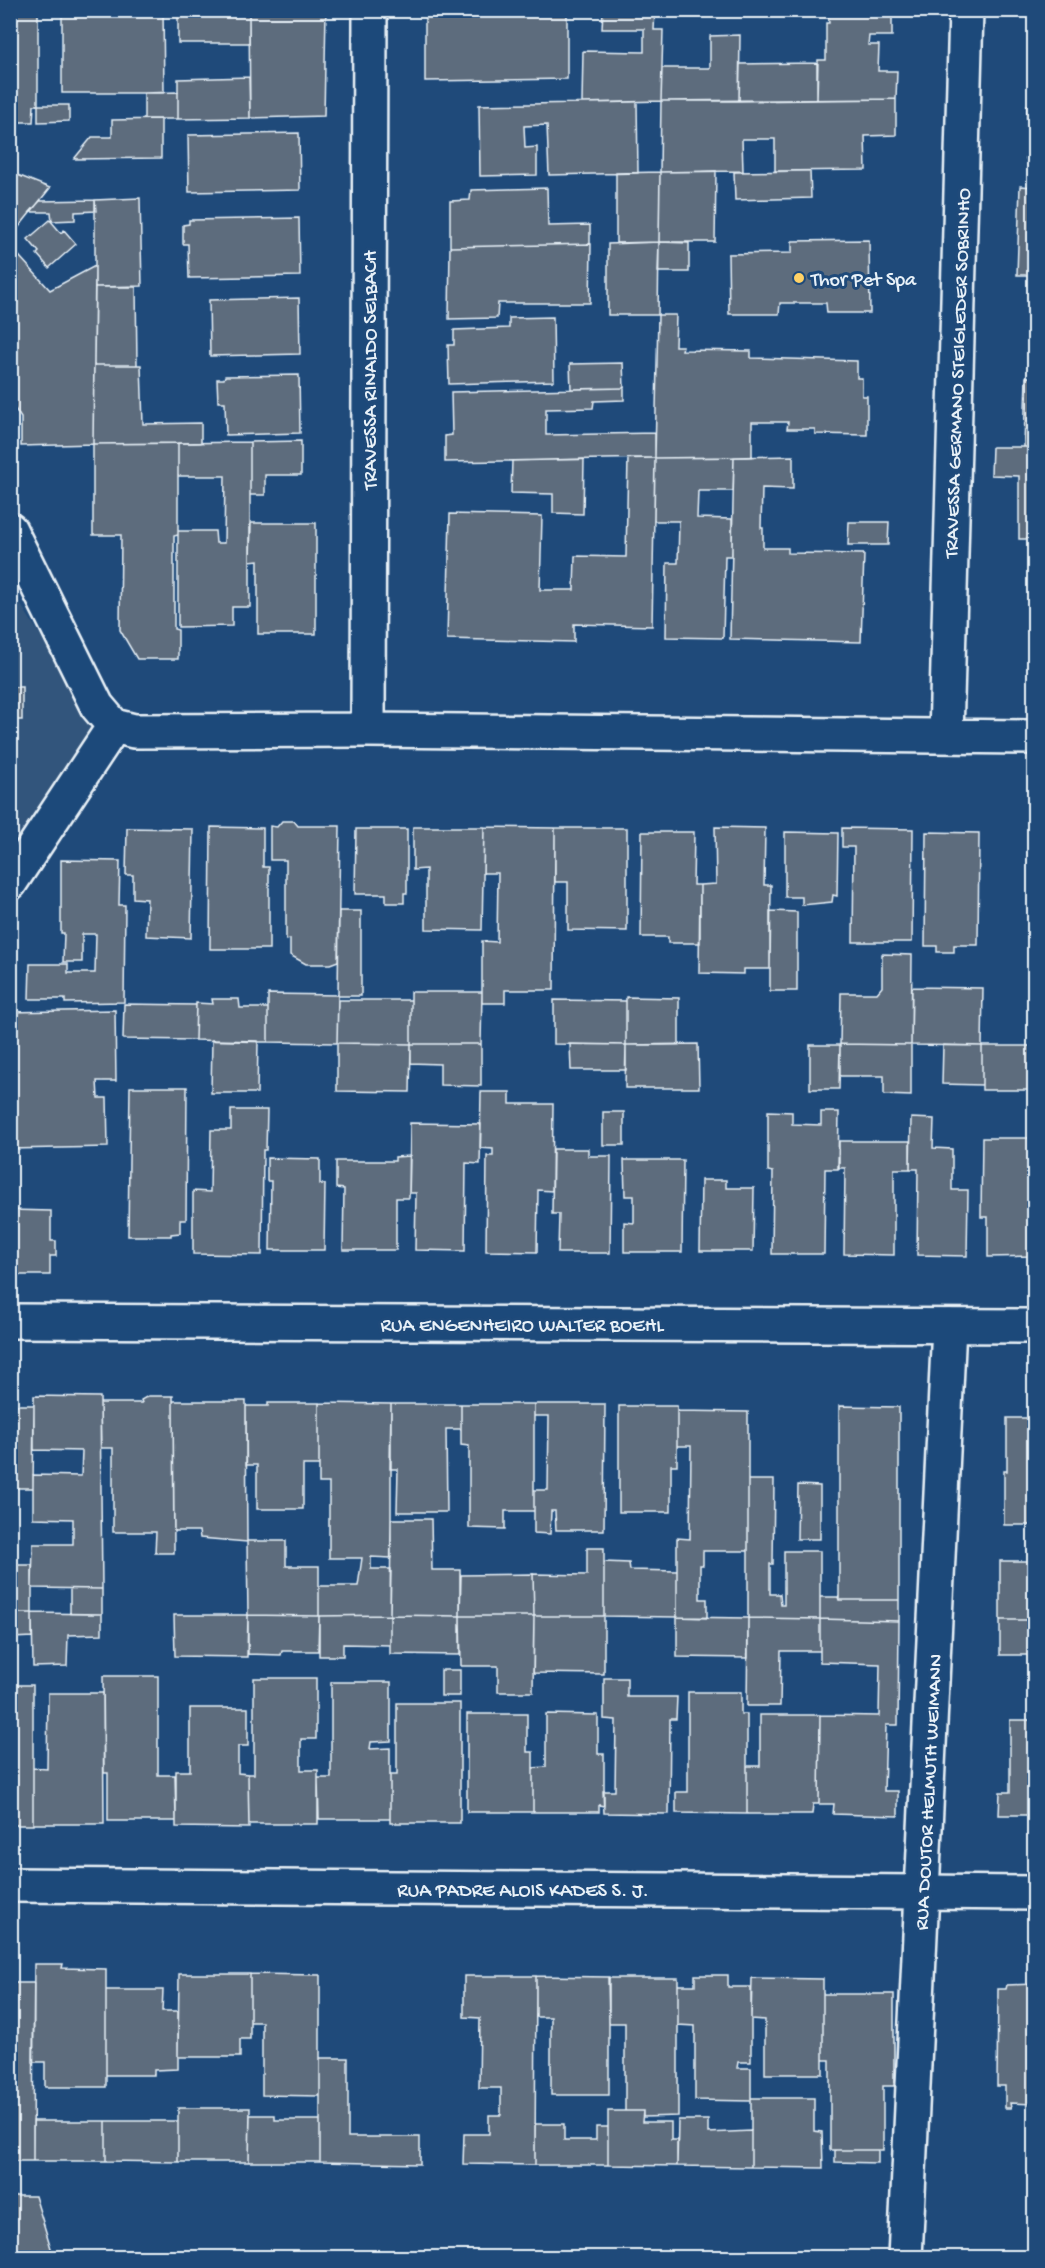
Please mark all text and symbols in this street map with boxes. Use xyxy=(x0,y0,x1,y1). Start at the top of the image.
street label: TRAVESSA GERMANO STEIGLEDER SOBRINHO xyxy=(942,188,977,560)
street label: TRAVESSA RINALDO SELBACH xyxy=(361,250,384,491)
place label: Thor Pet Spa xyxy=(810,270,917,293)
marker: Thor Pet Spa xyxy=(792,271,806,285)
street label: RUA ENGENHEIRO WALTER BOEHL xyxy=(380,1316,664,1339)
street label: RUA DOUTOR HELMUTH WEIMANN xyxy=(912,1653,949,1931)
street label: RUA PADRE ALOIS KADES S. J. xyxy=(397,1881,649,1904)

